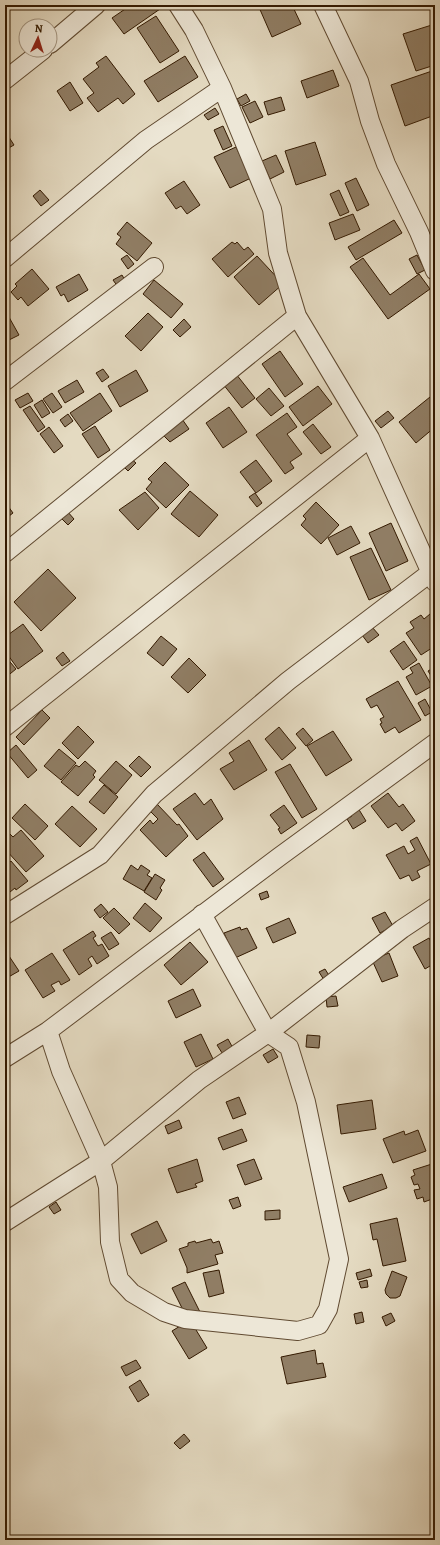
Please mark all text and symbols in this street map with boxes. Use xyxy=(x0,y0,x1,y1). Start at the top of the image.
north arrow xyxy=(18,18,58,58)
text: N xyxy=(34,21,43,36)

